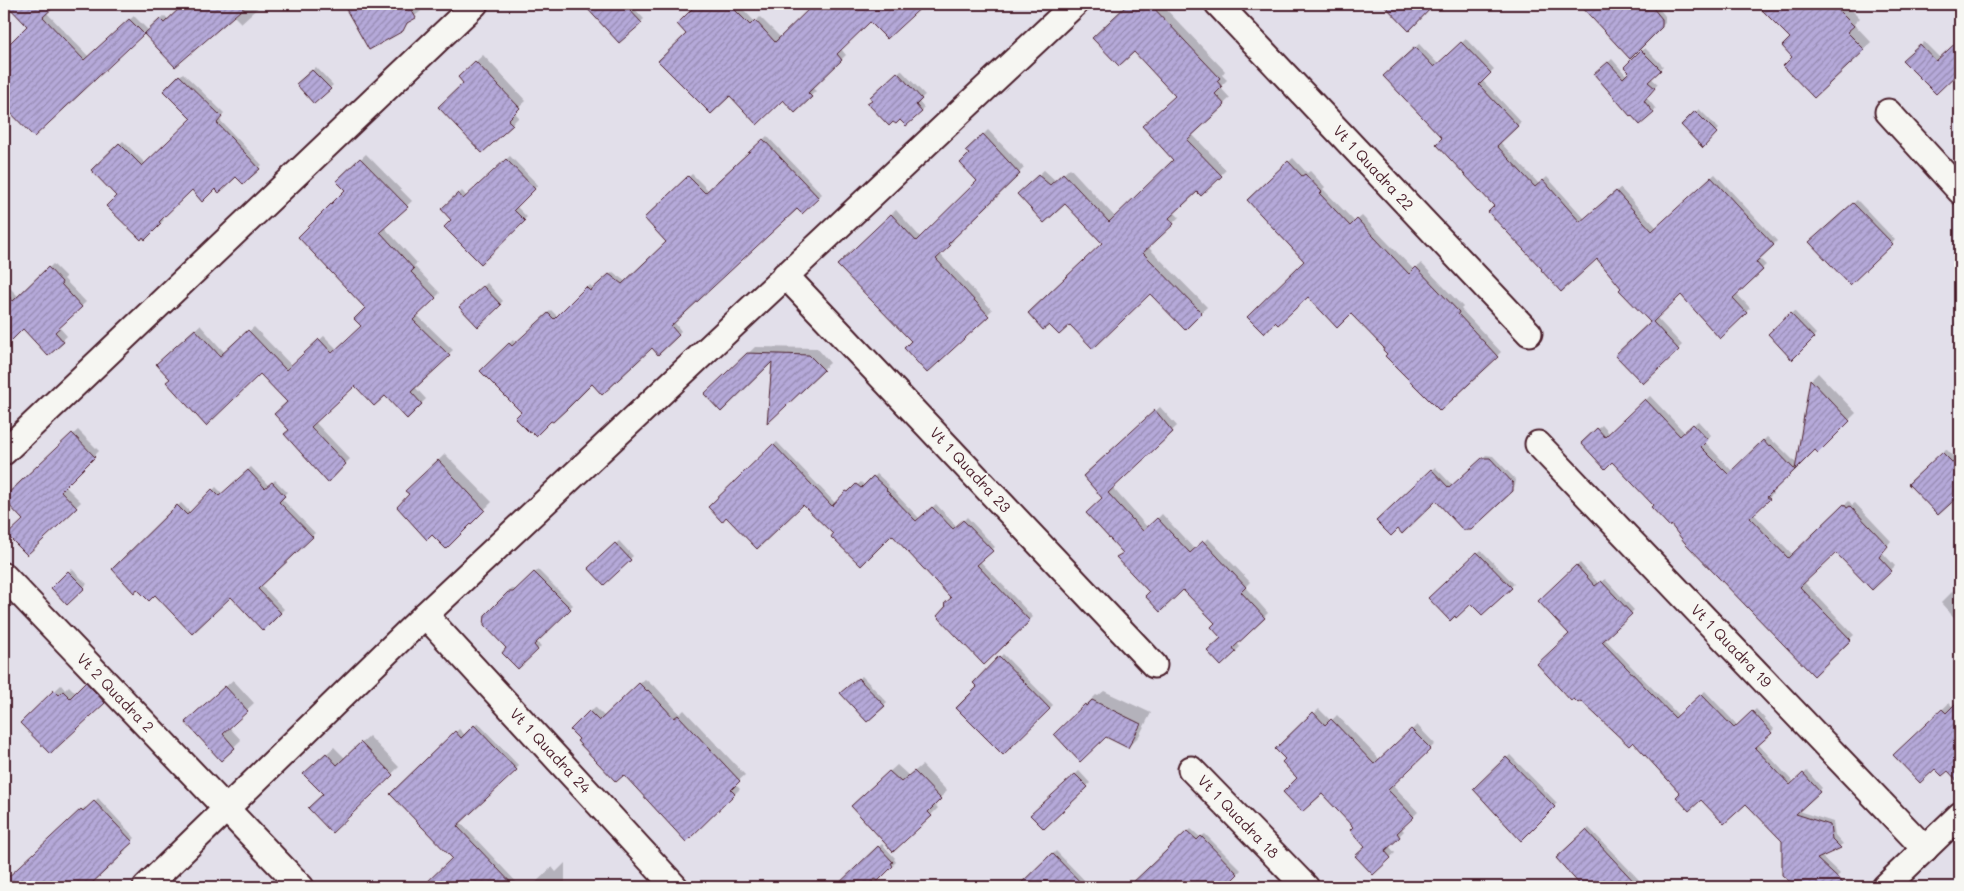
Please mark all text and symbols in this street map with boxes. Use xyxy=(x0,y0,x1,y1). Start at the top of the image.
street label: Vt 1 Quadra 22 xyxy=(1329,120,1418,214)
street label: Vt 1 Quadra 23 xyxy=(926,422,1016,517)
street label: Vt 1 Quadra 19 xyxy=(1687,599,1777,691)
street label: Vt 2 Quadra 2 xyxy=(73,648,159,736)
street label: Vt 1 Quadra 24 xyxy=(506,703,596,798)
street label: Vt 1 Quadra 18 xyxy=(1194,770,1284,862)

